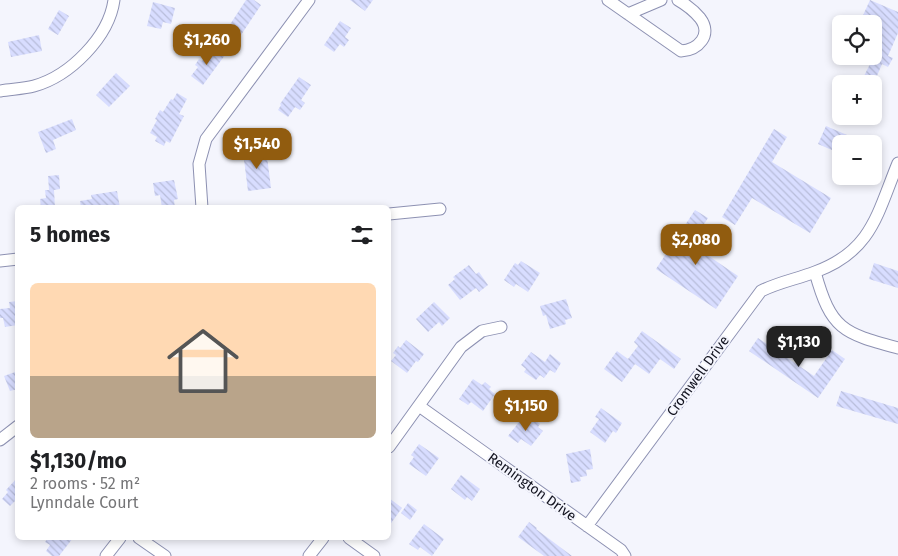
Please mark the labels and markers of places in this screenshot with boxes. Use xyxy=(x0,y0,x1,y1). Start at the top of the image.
pin: $1,260 xyxy=(166,23,248,66)
pin: $1,540 xyxy=(216,128,298,170)
pin: $2,080 xyxy=(655,224,737,266)
pin: $1,130 xyxy=(758,326,840,368)
pin: $1,150 xyxy=(485,390,567,432)

